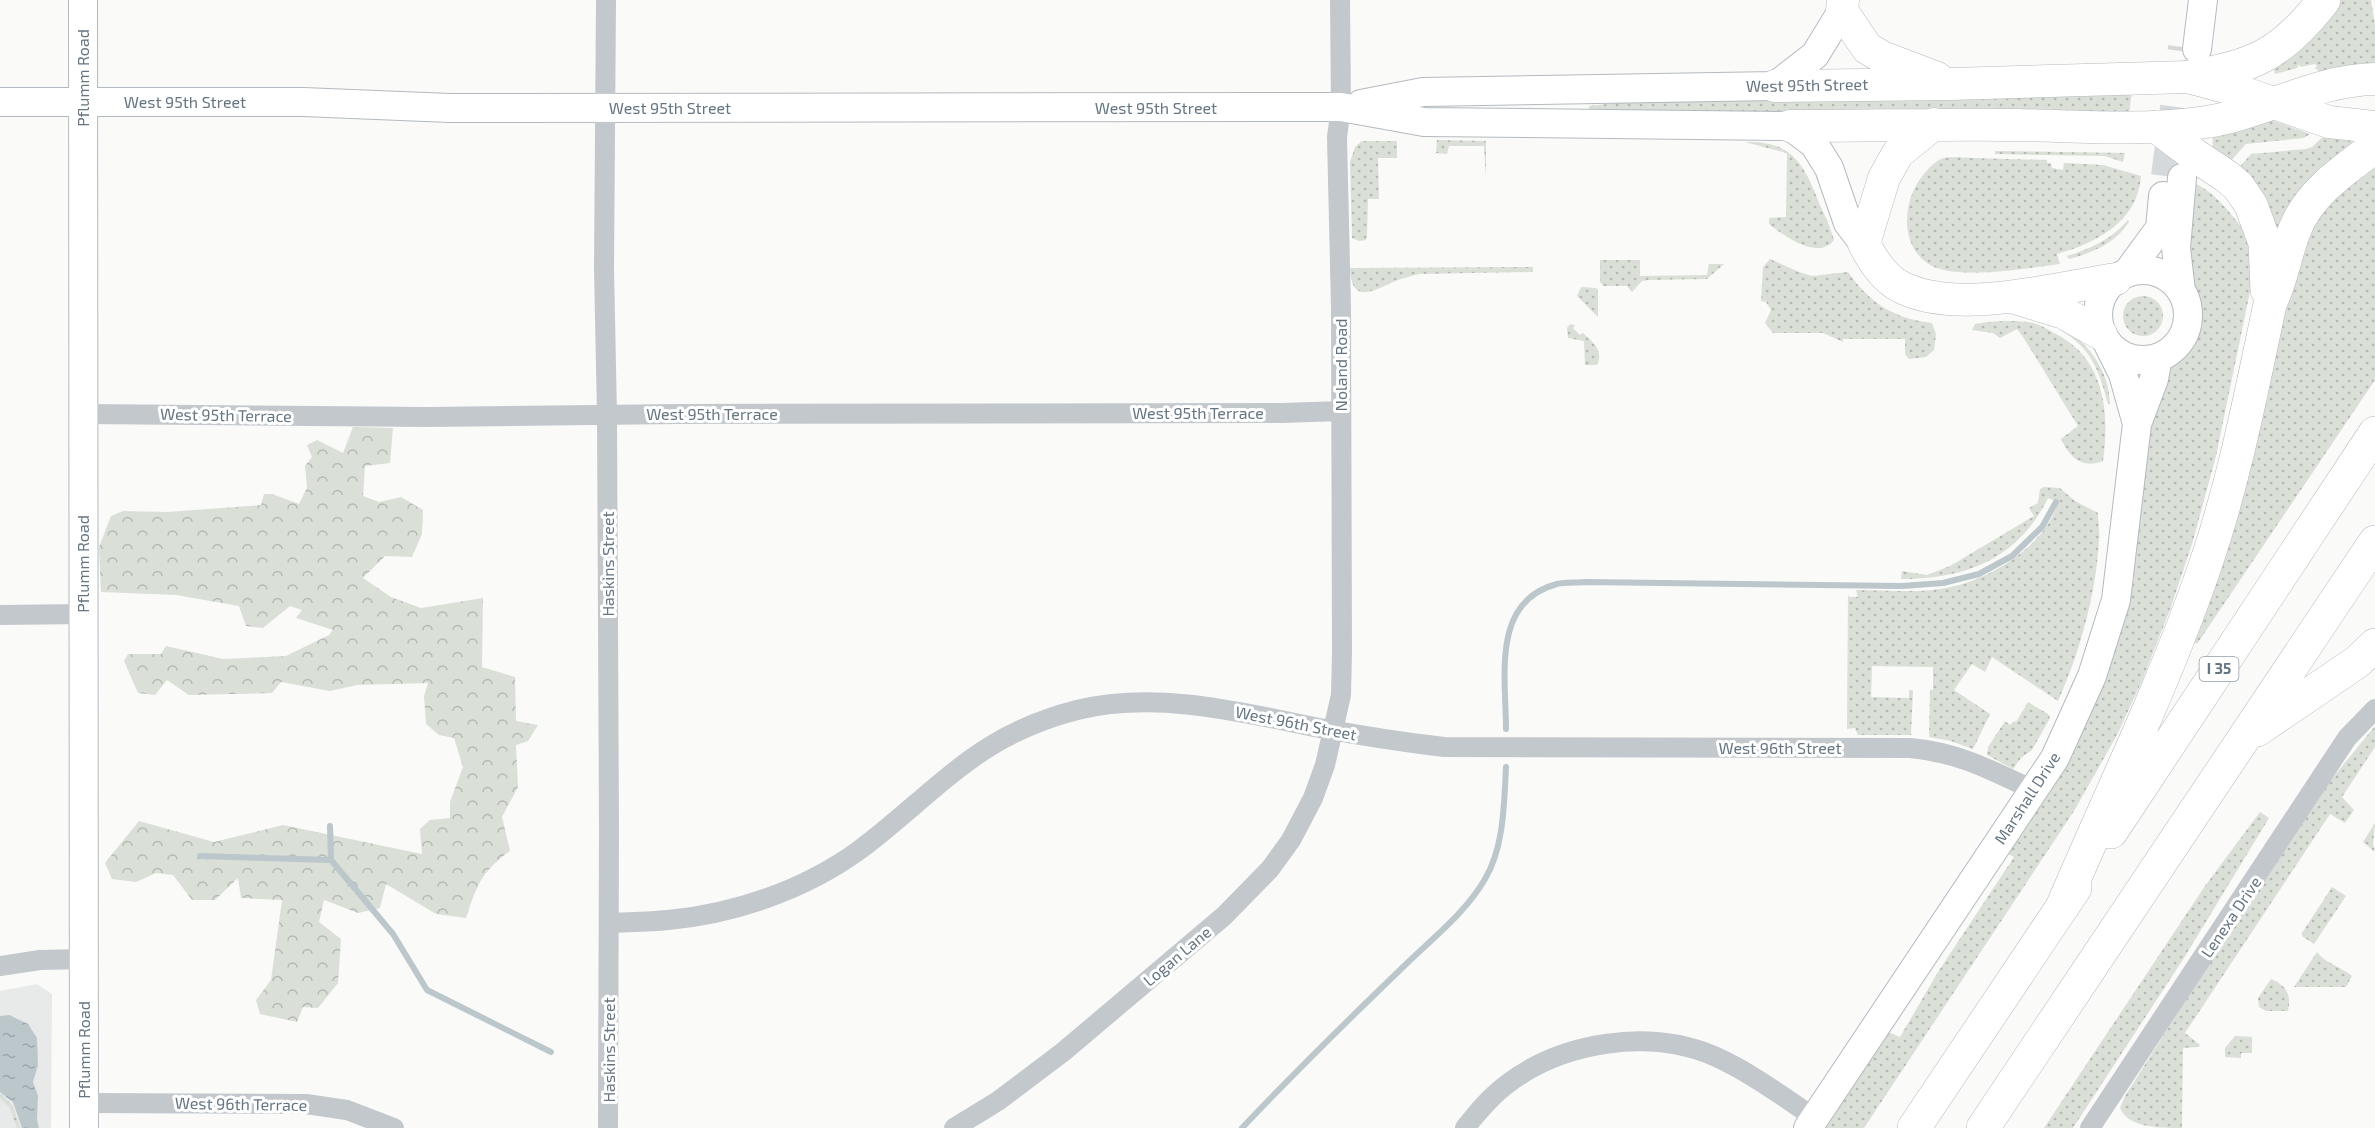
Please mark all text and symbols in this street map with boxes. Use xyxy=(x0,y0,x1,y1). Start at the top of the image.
street label: Pflumm Road xyxy=(73,29,92,127)
street label: West 95th Street xyxy=(1746,74,1868,95)
street label: West 95th Street xyxy=(124,92,246,111)
street label: West 95th Street xyxy=(609,98,731,117)
street label: West 95th Street xyxy=(1095,98,1217,117)
street label: Noland Road xyxy=(1331,319,1350,411)
street label: West 95th Terrace xyxy=(1132,403,1264,422)
street label: West 95th Terrace xyxy=(160,404,292,425)
street label: West 95th Terrace xyxy=(646,404,778,423)
street label: Haskins Street xyxy=(598,511,617,617)
street label: Pflumm Road xyxy=(73,515,92,613)
road number: I 35 xyxy=(2200,657,2238,681)
street label: West 96th Street xyxy=(1234,701,1358,744)
street label: West 96th Street xyxy=(1719,738,1842,757)
street label: Marshall Drive xyxy=(1990,748,2063,847)
street label: Lenexa Drive xyxy=(2197,873,2265,961)
street label: Logan Lane xyxy=(1139,922,1214,989)
street label: Haskins Street xyxy=(599,997,618,1103)
street label: Pflumm Road xyxy=(74,1001,93,1099)
street label: West 96th Terrace xyxy=(175,1093,307,1114)

